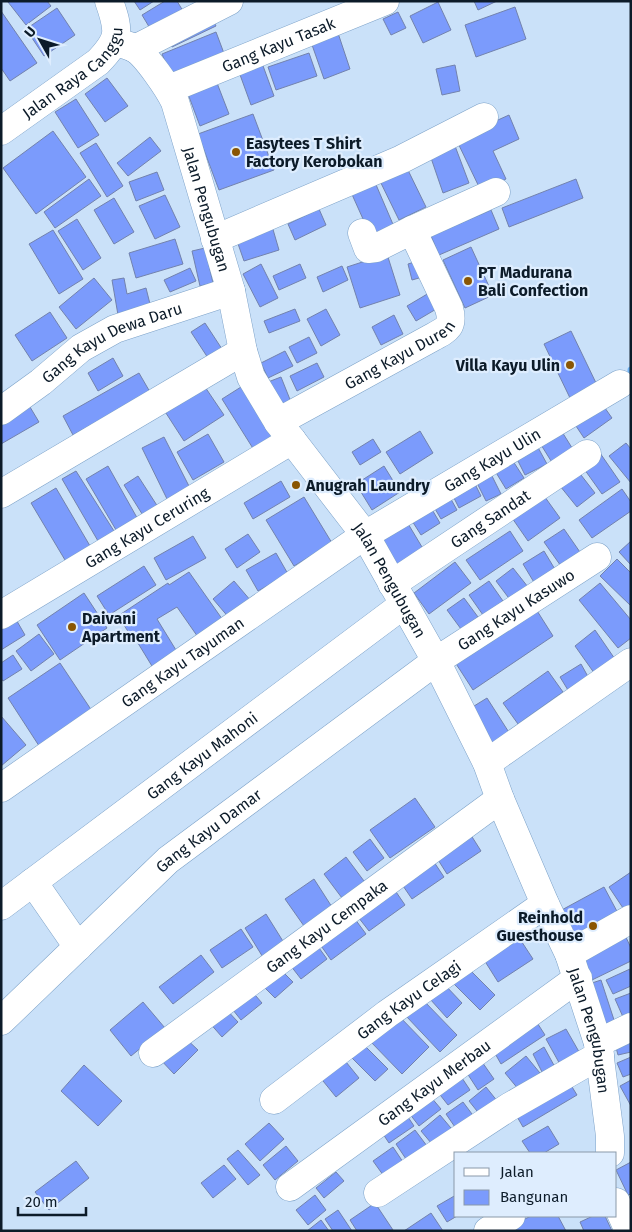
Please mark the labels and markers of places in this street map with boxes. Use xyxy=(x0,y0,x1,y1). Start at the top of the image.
place label: Easytees T Shirt Factory Kerobokan xyxy=(246,134,382,171)
marker: Easytees T Shirt Factory Kerobokan xyxy=(230,146,242,158)
place label: PT Madurana Bali Confection xyxy=(478,263,588,300)
marker: PT Madurana Bali Confection xyxy=(462,275,474,287)
place label: Villa Kayu Ulin xyxy=(455,356,560,375)
marker: Villa Kayu Ulin xyxy=(564,359,576,371)
place label: Anugrah Laundry xyxy=(305,476,431,495)
marker: Anugrah Laundry xyxy=(290,479,302,491)
place label: Daivani Apartment xyxy=(81,609,161,646)
marker: Daivani Apartment xyxy=(66,621,78,633)
place label: Reinhold Guesthouse xyxy=(497,908,583,945)
marker: Reinhold Guesthouse xyxy=(587,920,599,932)

